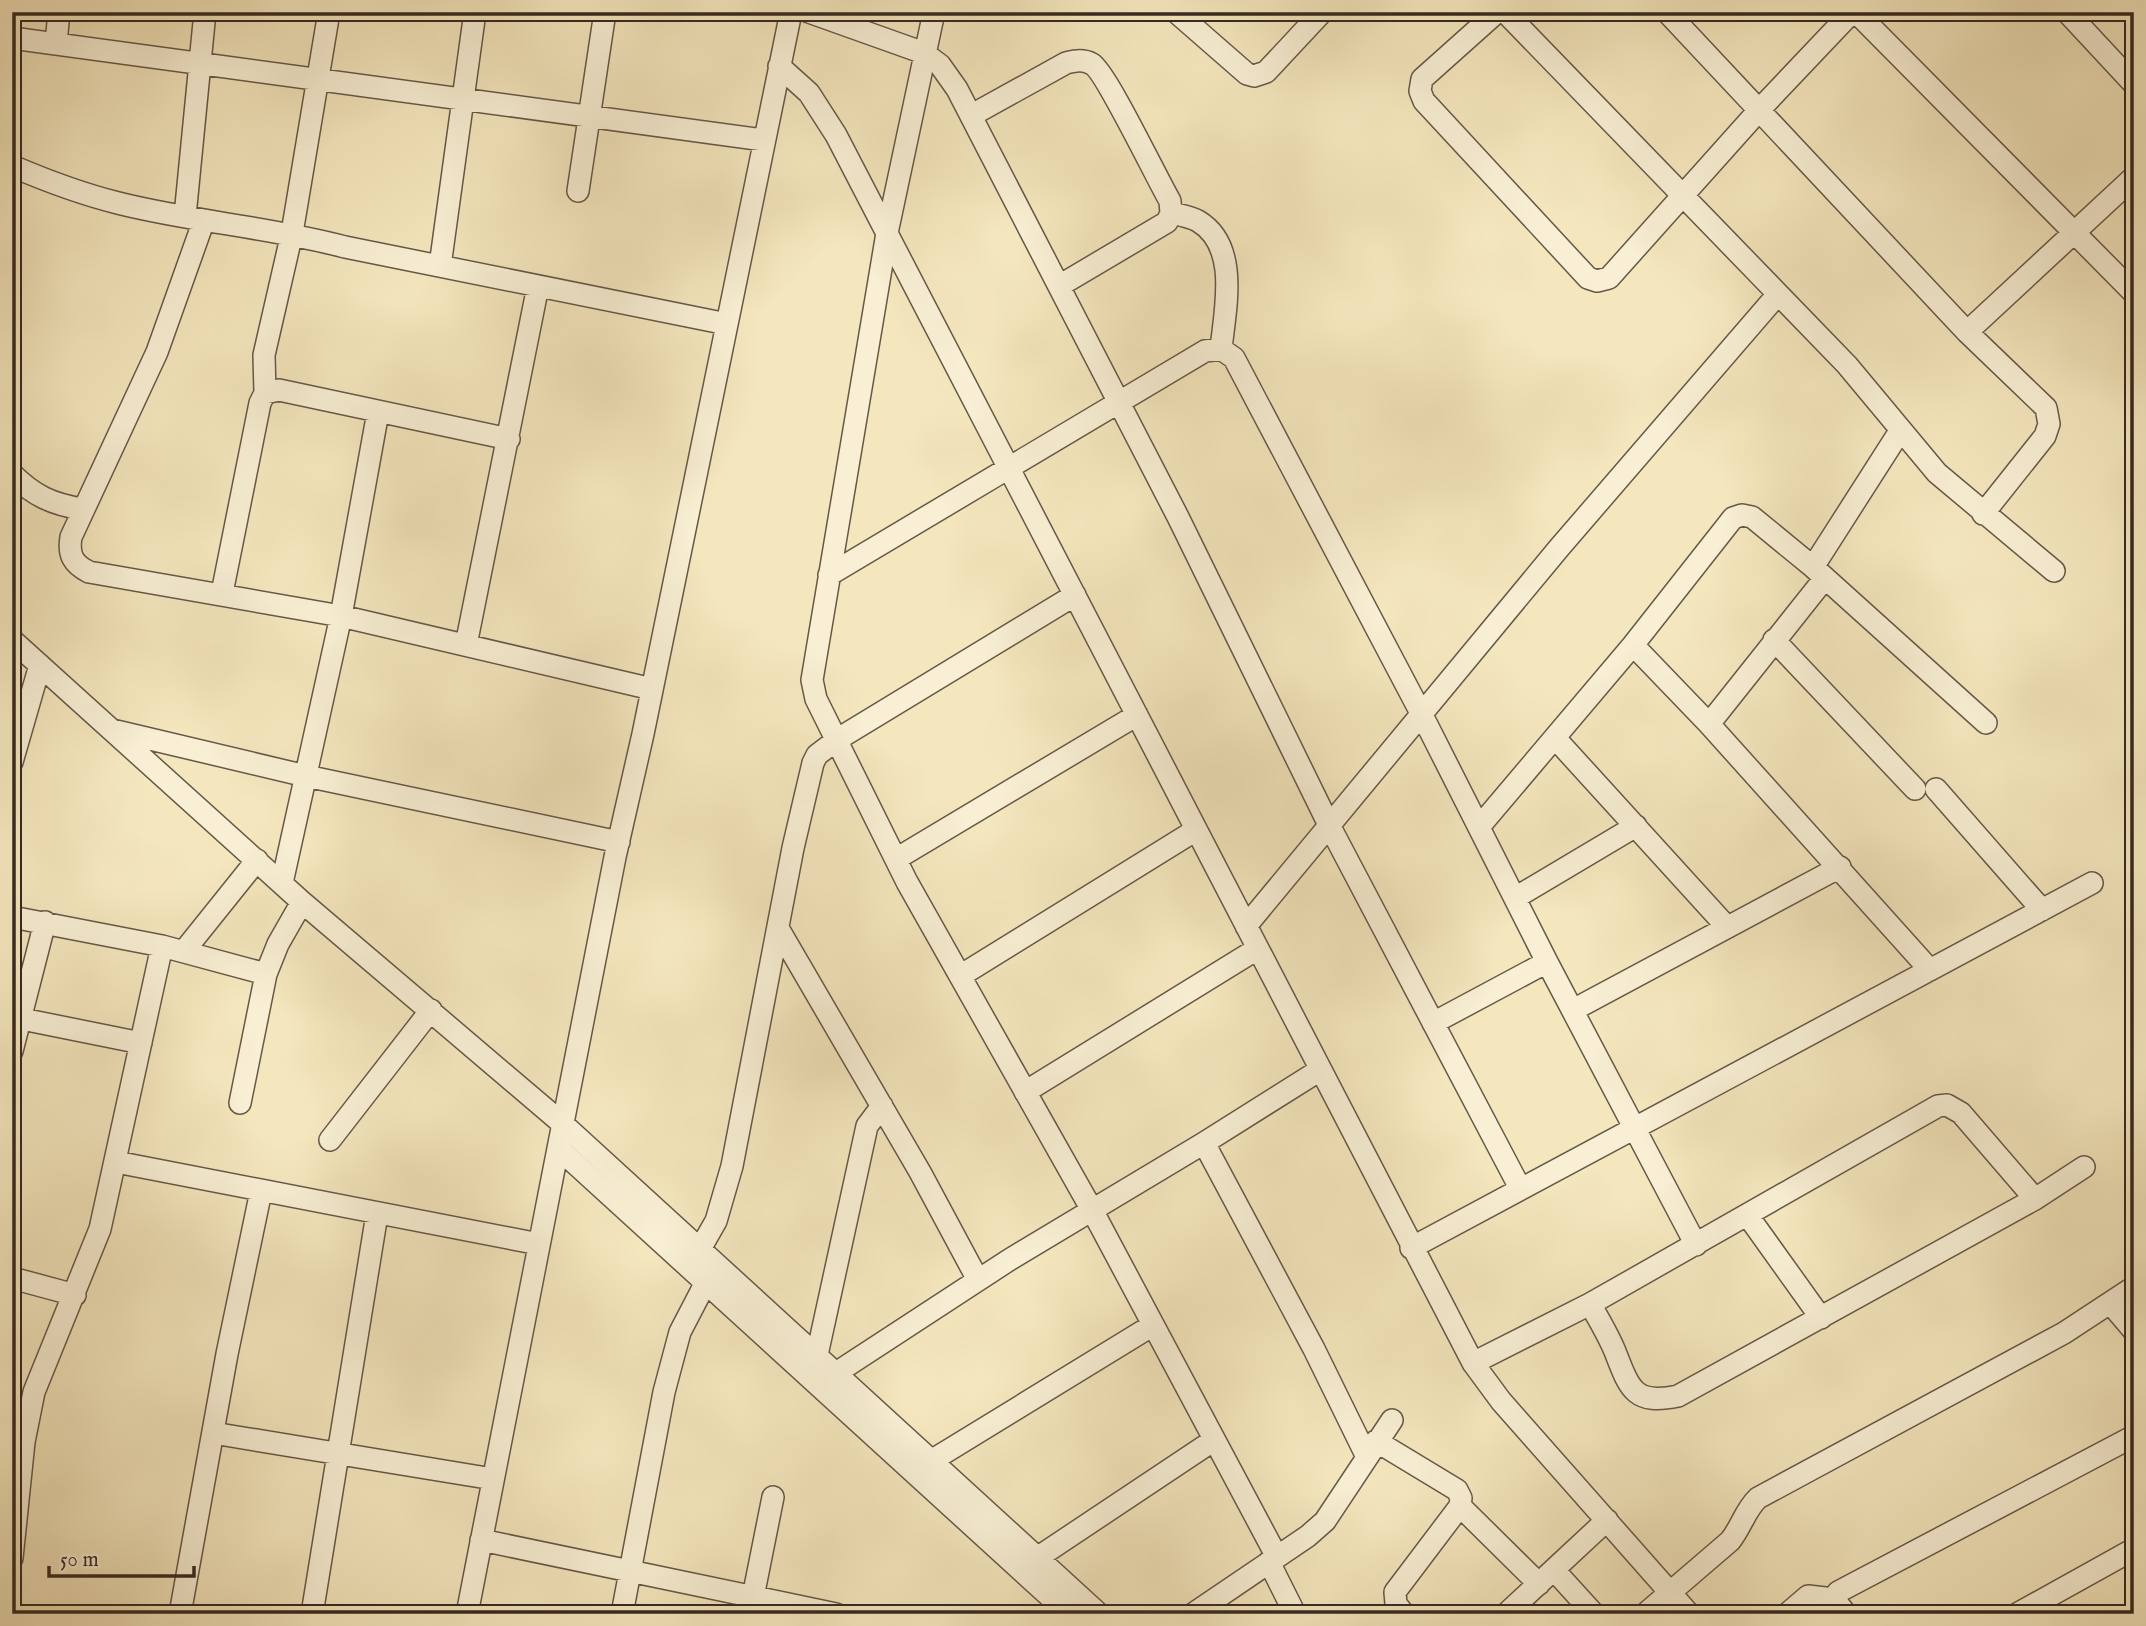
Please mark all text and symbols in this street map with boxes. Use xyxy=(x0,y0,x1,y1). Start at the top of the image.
scale bar xyxy=(49,1535,194,1579)
text: 50 m xyxy=(60,1547,99,1574)

